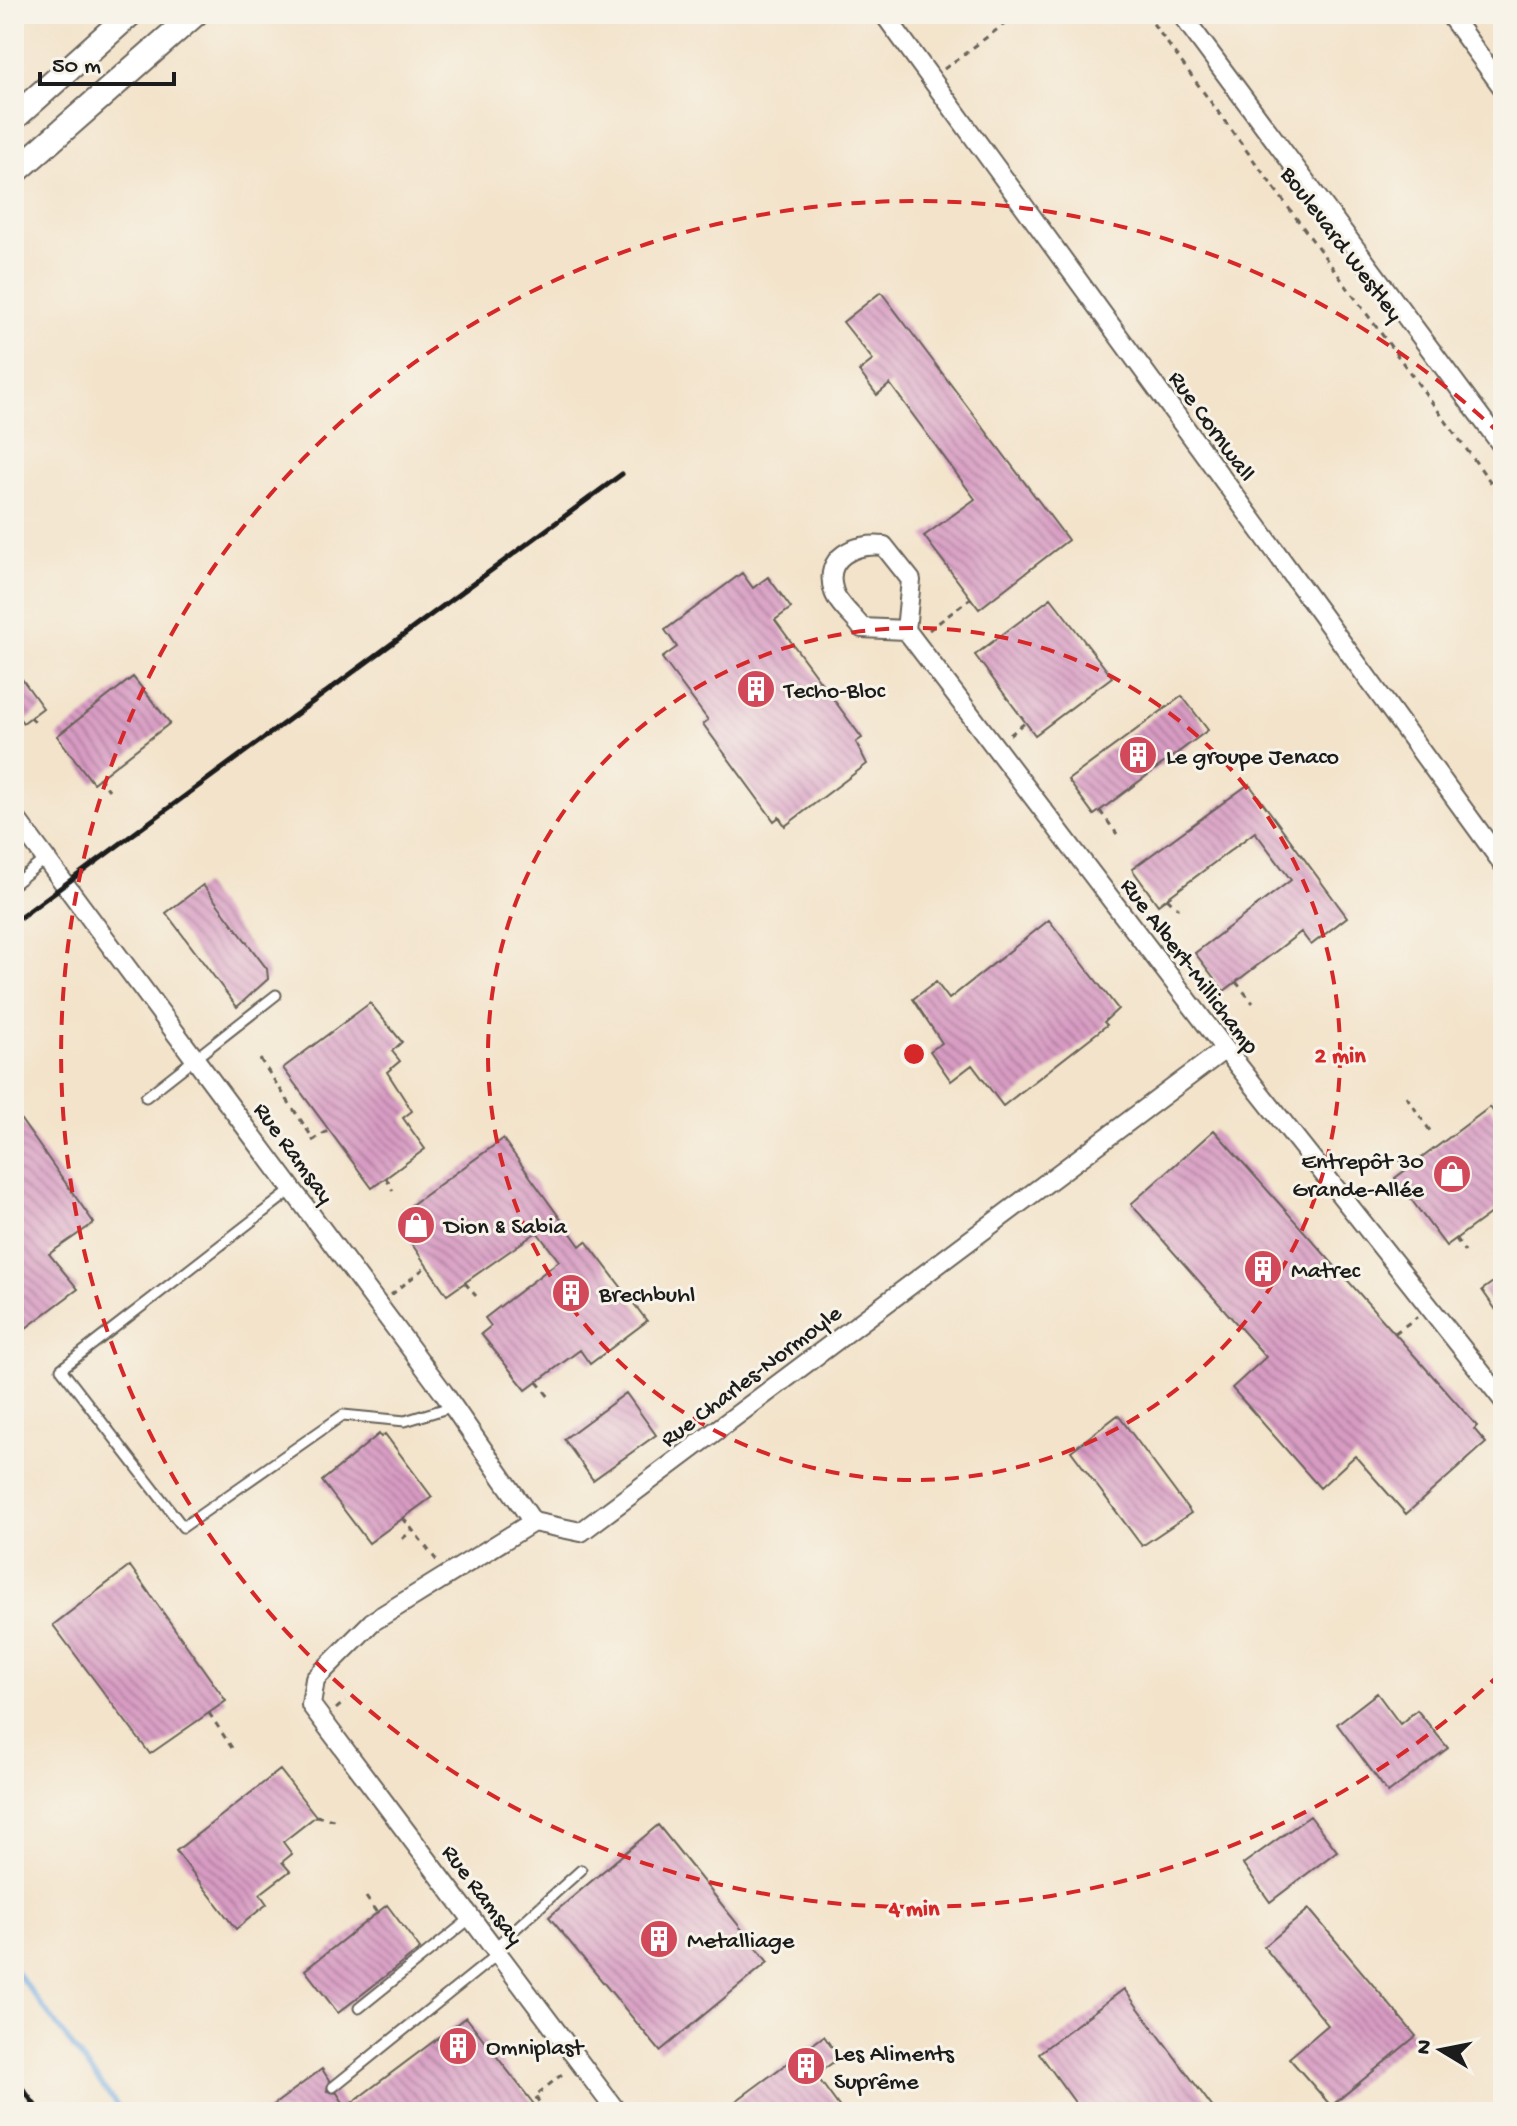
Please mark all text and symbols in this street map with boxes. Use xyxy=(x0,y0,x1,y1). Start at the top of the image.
scale bar xyxy=(40,36,174,86)
text: 50 m xyxy=(52,53,101,82)
street label: Boulevard Westley xyxy=(1272,161,1408,329)
street label: Rue Cornwall xyxy=(1160,366,1260,488)
building icon: Techo-Bloc xyxy=(735,668,777,710)
place label: Techo-Bloc xyxy=(782,678,886,707)
building icon: Le groupe Jenaco xyxy=(1117,734,1159,776)
place label: Le groupe Jenaco xyxy=(1166,744,1339,773)
street label: Rue Albert-Millichamp xyxy=(1113,873,1264,1061)
centre of rings xyxy=(900,1040,928,1068)
text: 2 min xyxy=(1314,1043,1366,1072)
street label: Rue Ramsay xyxy=(246,1097,339,1211)
place label: Entrepôt 30 Grande-Allée xyxy=(1292,1149,1425,1206)
shop icon: Entrepôt 30 Grande-Allée xyxy=(1431,1153,1473,1195)
shop icon: Dion & Sabia xyxy=(395,1204,437,1246)
place label: Dion & Sabia xyxy=(442,1214,567,1243)
building icon: Matrec xyxy=(1242,1248,1284,1290)
place label: Matrec xyxy=(1291,1258,1361,1287)
building icon: Brechbuhl xyxy=(550,1272,592,1314)
place label: Brechbuhl xyxy=(598,1282,695,1311)
street label: Rue Charles-Normoyle xyxy=(656,1300,849,1455)
street label: Rue Ramsay xyxy=(434,1840,529,1952)
text: 4 min xyxy=(888,1896,940,1925)
building icon: Metalliage xyxy=(638,1918,680,1960)
place label: Metalliage xyxy=(687,1928,795,1957)
north arrow xyxy=(1401,2010,1481,2090)
building icon: Omniplast xyxy=(437,2025,479,2067)
place label: Omniplast xyxy=(486,2035,585,2064)
text: N xyxy=(1411,2038,1439,2057)
place label: Les Aliments Suprême xyxy=(834,2041,955,2098)
building icon: Les Aliments Suprême xyxy=(785,2045,827,2087)

